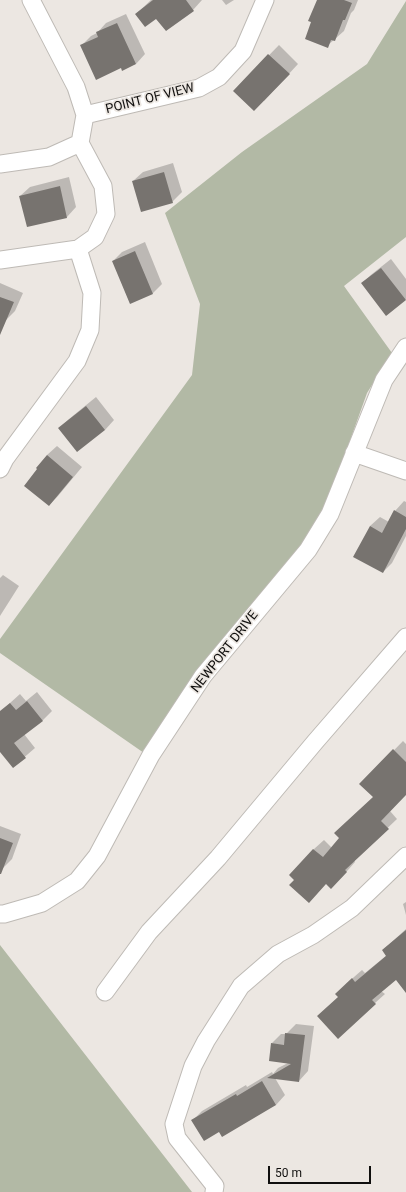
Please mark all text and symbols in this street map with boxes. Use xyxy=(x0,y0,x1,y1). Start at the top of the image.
street label: POINT OF VIEW xyxy=(104,80,196,118)
street label: NEWPORT DRIVE xyxy=(188,608,262,696)
scale bar xyxy=(270,1158,373,1184)
text: 50 m xyxy=(275,1166,302,1180)

